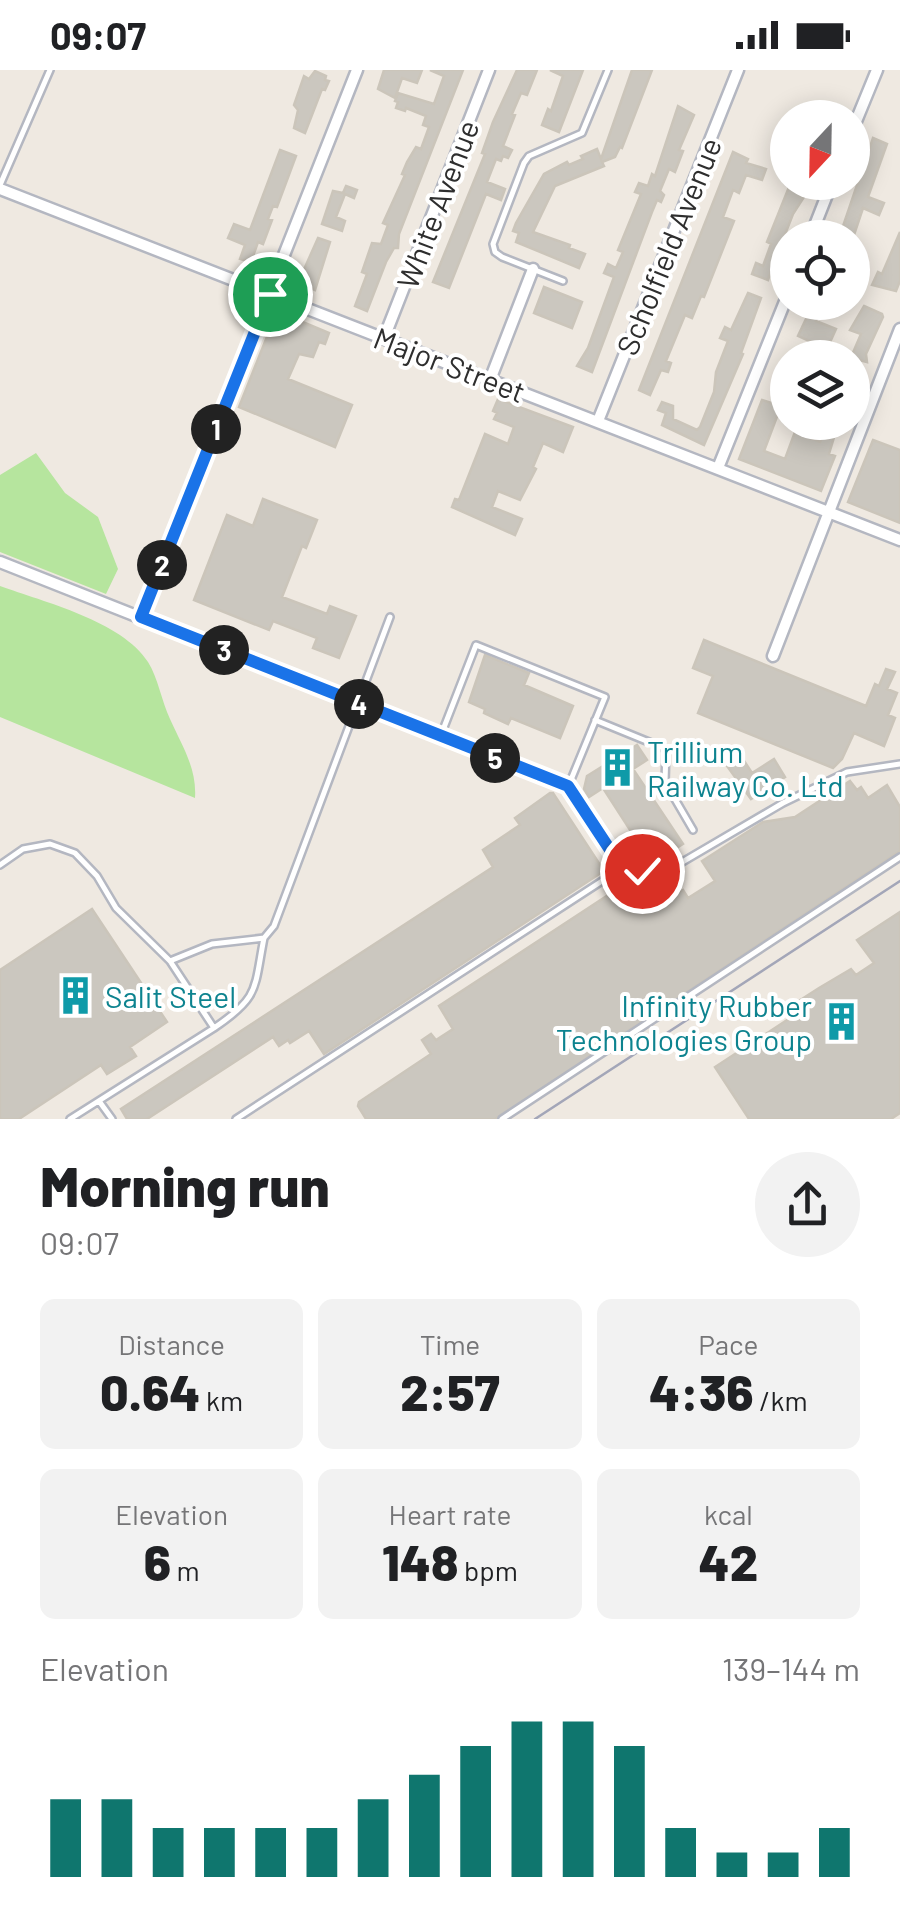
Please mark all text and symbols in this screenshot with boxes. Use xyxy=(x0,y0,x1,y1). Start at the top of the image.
text: 09:07 xyxy=(50,12,146,58)
north arrow xyxy=(770,100,870,200)
map controls xyxy=(770,100,870,440)
street label: White Avenue xyxy=(388,114,486,294)
street label: Scholfield Avenue xyxy=(608,132,728,360)
button: locate xyxy=(770,220,870,320)
pin xyxy=(228,252,313,337)
icon: arrive xyxy=(243,267,298,322)
street label: Major Street xyxy=(369,319,531,409)
button: layers xyxy=(770,340,870,440)
pin: 1 xyxy=(191,404,241,454)
text: 1 xyxy=(211,412,221,446)
pin: 2 xyxy=(137,540,187,590)
text: 2 xyxy=(154,548,170,582)
pin: 3 xyxy=(199,625,249,675)
text: 3 xyxy=(216,633,232,667)
pin: 4 xyxy=(334,679,384,729)
text: 4 xyxy=(351,687,367,721)
pin: 5 xyxy=(470,733,520,783)
place label: Trillium Railway Co. Ltd xyxy=(647,733,844,803)
text: 5 xyxy=(487,741,503,775)
building icon: Trillium Railway Co. Ltd xyxy=(596,747,638,789)
pin xyxy=(600,829,685,914)
icon: check xyxy=(615,844,670,899)
building icon: Salit Steel xyxy=(54,975,96,1017)
place label: Salit Steel xyxy=(105,978,236,1014)
place label: Infinity Rubber Technologies Group xyxy=(556,987,812,1057)
building icon: Infinity Rubber Technologies Group xyxy=(821,1001,863,1043)
text: Morning run xyxy=(40,1152,330,1218)
button: share xyxy=(755,1152,860,1257)
text: 09:07 xyxy=(40,1223,119,1261)
text: Distance xyxy=(118,1327,225,1361)
text: Time xyxy=(420,1327,480,1361)
text: Pace xyxy=(698,1327,758,1361)
text: 0.64 xyxy=(100,1361,200,1421)
text: 2:57 xyxy=(400,1361,500,1421)
text: 4:36 xyxy=(649,1361,754,1421)
text: km xyxy=(200,1383,243,1417)
text: /km xyxy=(754,1383,808,1417)
text: Elevation xyxy=(115,1497,228,1531)
text: Heart rate xyxy=(389,1497,511,1531)
text: kcal xyxy=(704,1497,753,1531)
text: 6 xyxy=(144,1531,171,1591)
text: 148 xyxy=(382,1531,458,1591)
text: 42 xyxy=(699,1531,758,1591)
text: m xyxy=(171,1553,200,1587)
text: bpm xyxy=(458,1553,518,1587)
text: Elevation xyxy=(40,1649,169,1687)
text: 139–144 m xyxy=(722,1649,860,1687)

